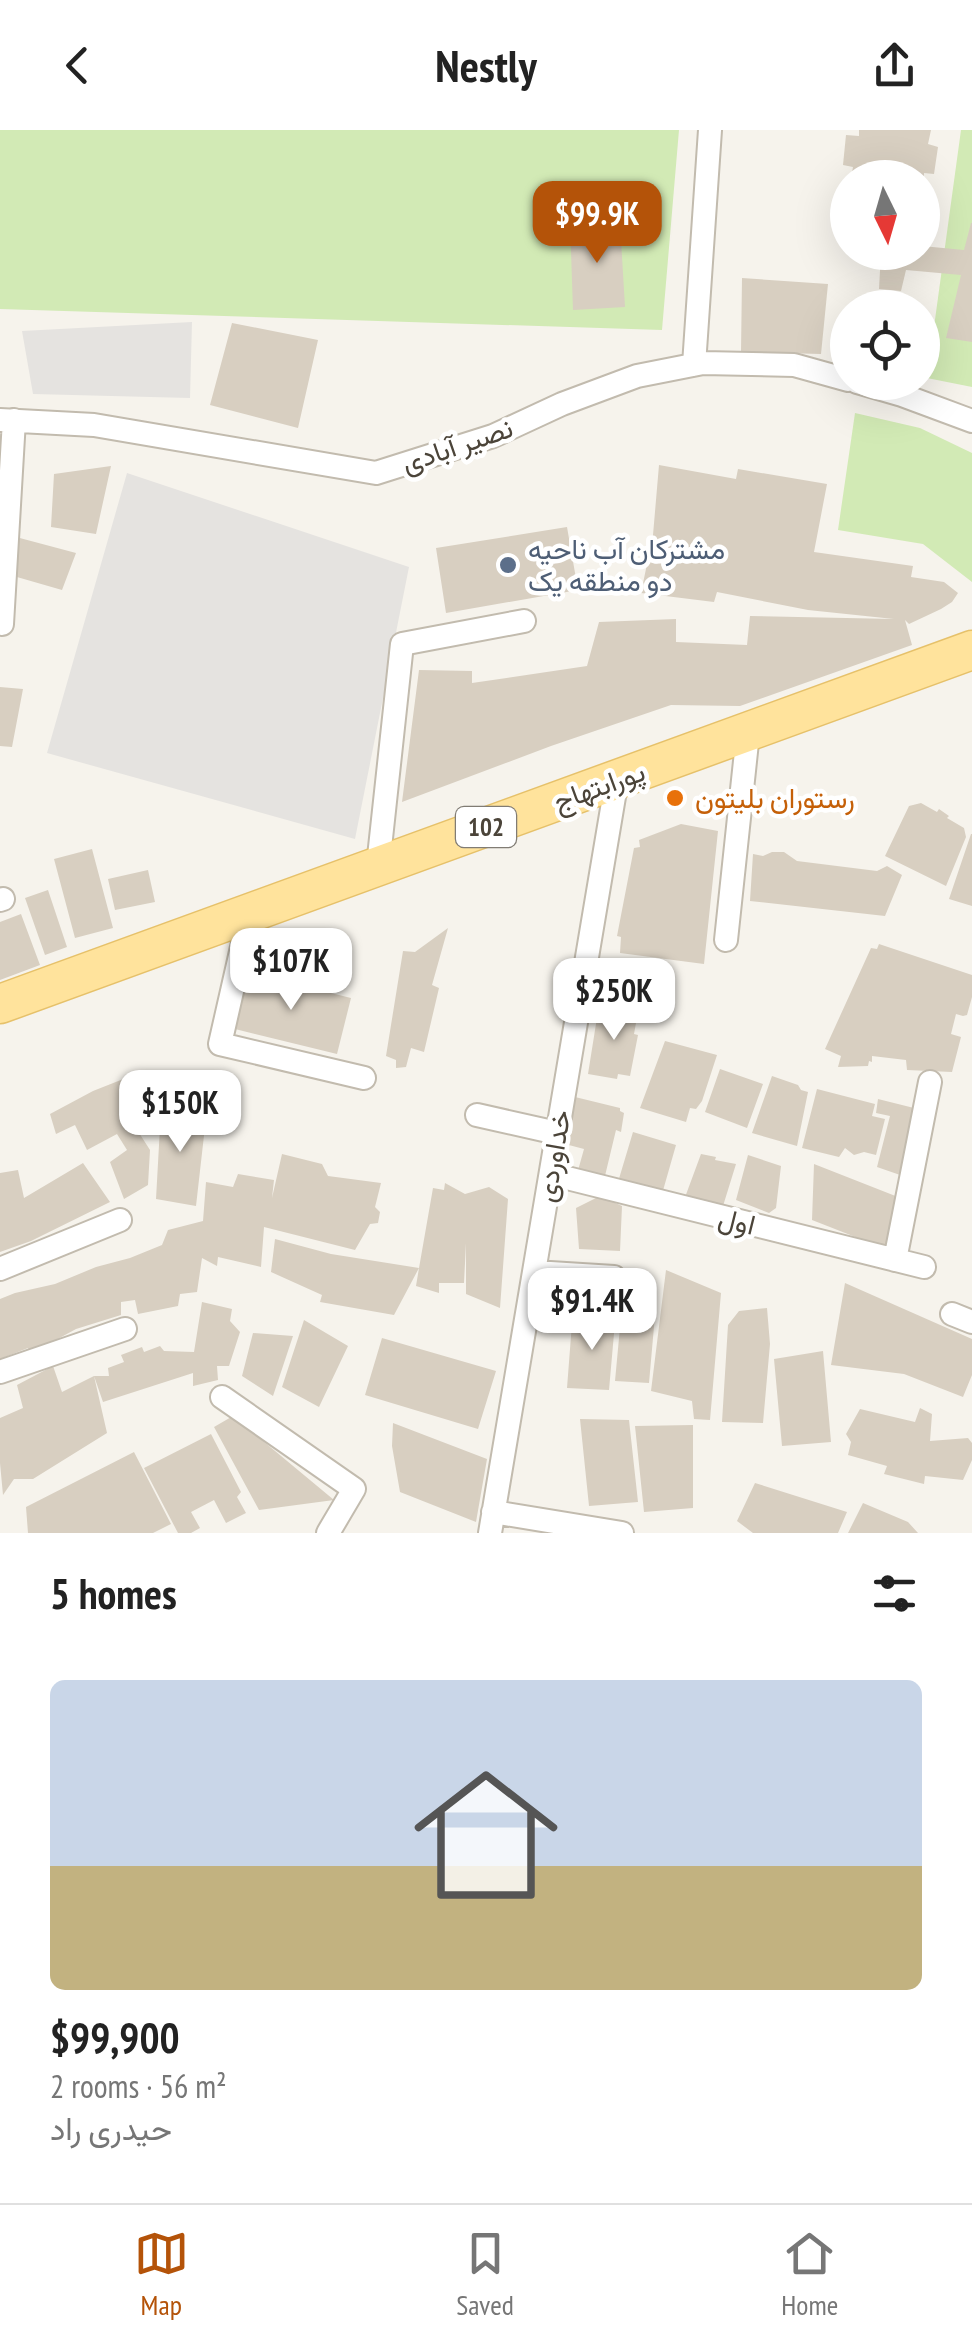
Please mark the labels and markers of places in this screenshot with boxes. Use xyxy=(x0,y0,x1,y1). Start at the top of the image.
pin: $99.9K xyxy=(516,181,678,266)
place label: مشترکان آب ناحیه دو منطقه یک xyxy=(528,530,725,599)
marker: مشترکان آب ناحیه دو منطقه یک xyxy=(497,554,519,576)
place label: رستوران بلیتون xyxy=(695,779,855,816)
marker: رستوران بلیتون xyxy=(664,787,686,809)
pin: $107K xyxy=(221,928,361,1013)
pin: $250K xyxy=(544,958,684,1043)
pin: $150K xyxy=(110,1070,250,1155)
pin: $91.4K xyxy=(511,1268,673,1353)

